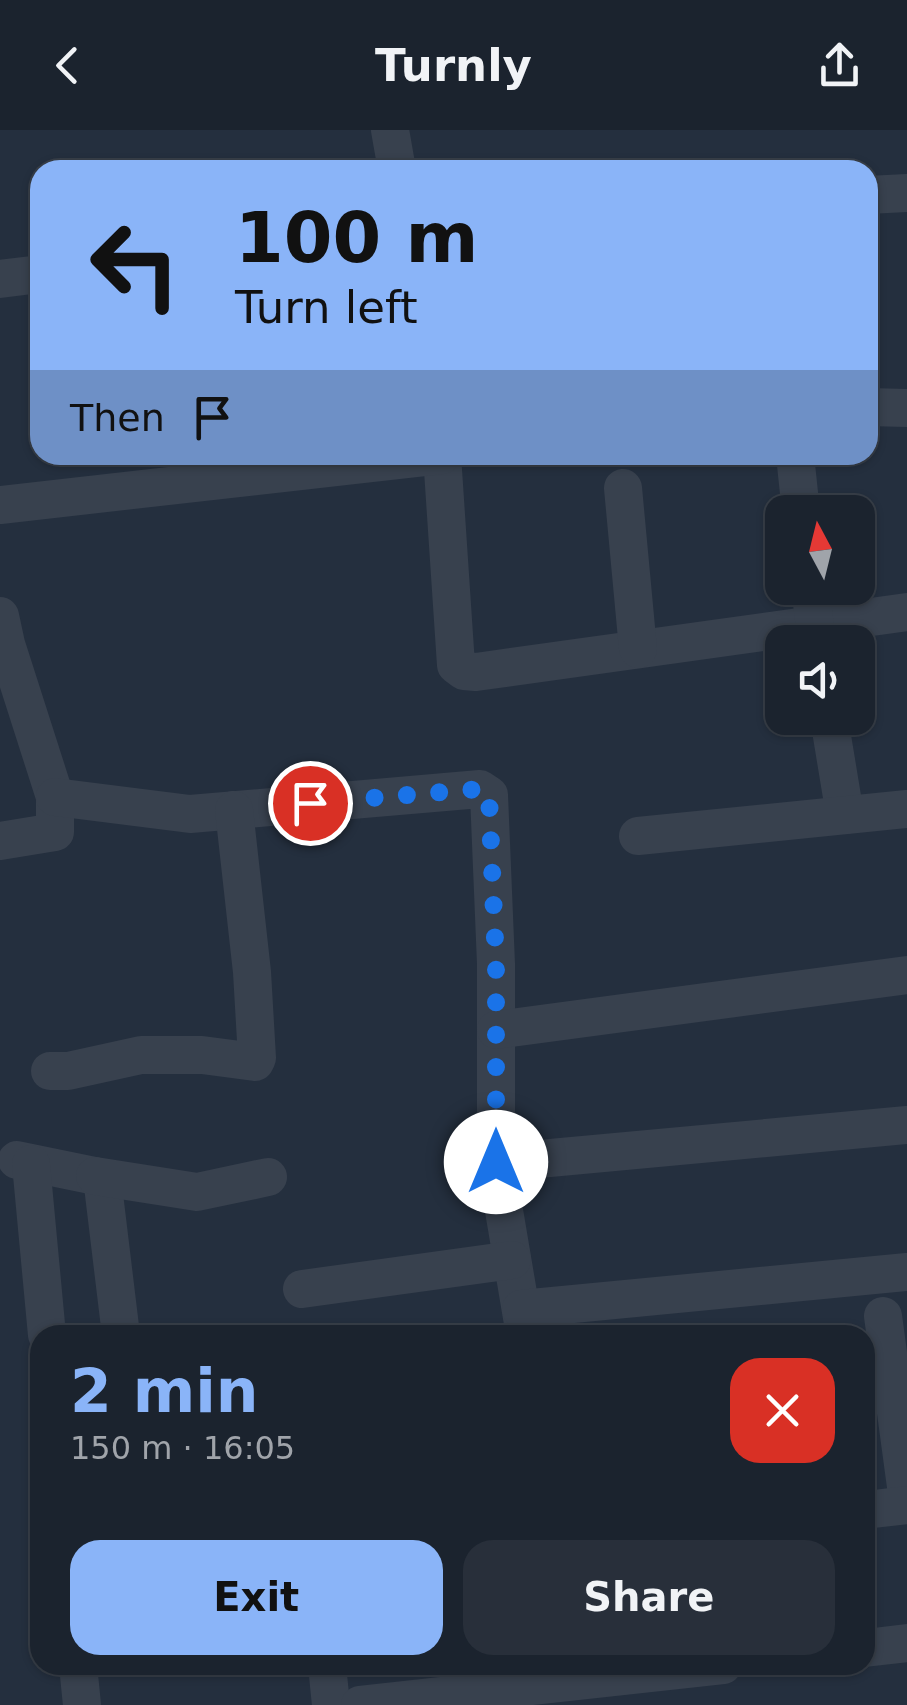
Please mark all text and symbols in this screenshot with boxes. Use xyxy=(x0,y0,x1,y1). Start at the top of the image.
icon: back xyxy=(40,38,95,93)
icon: share xyxy=(812,38,867,93)
text: Turnly xyxy=(375,39,532,92)
text: 100 m xyxy=(235,197,478,279)
icon: left xyxy=(70,200,200,330)
text: Turn left xyxy=(235,281,418,334)
icon: arrive xyxy=(185,390,240,445)
text: Then xyxy=(70,396,165,440)
north arrow xyxy=(765,495,875,605)
map controls xyxy=(765,495,875,735)
button: sound xyxy=(765,625,875,735)
pin xyxy=(268,761,353,846)
icon: arrive xyxy=(283,776,338,831)
position arrow xyxy=(444,1110,548,1214)
text: 2 min xyxy=(70,1356,258,1426)
button: close xyxy=(730,1358,835,1463)
text: 150 m · 16:05 xyxy=(70,1429,295,1467)
button: Exit xyxy=(70,1540,443,1655)
button: Share xyxy=(463,1540,835,1655)

